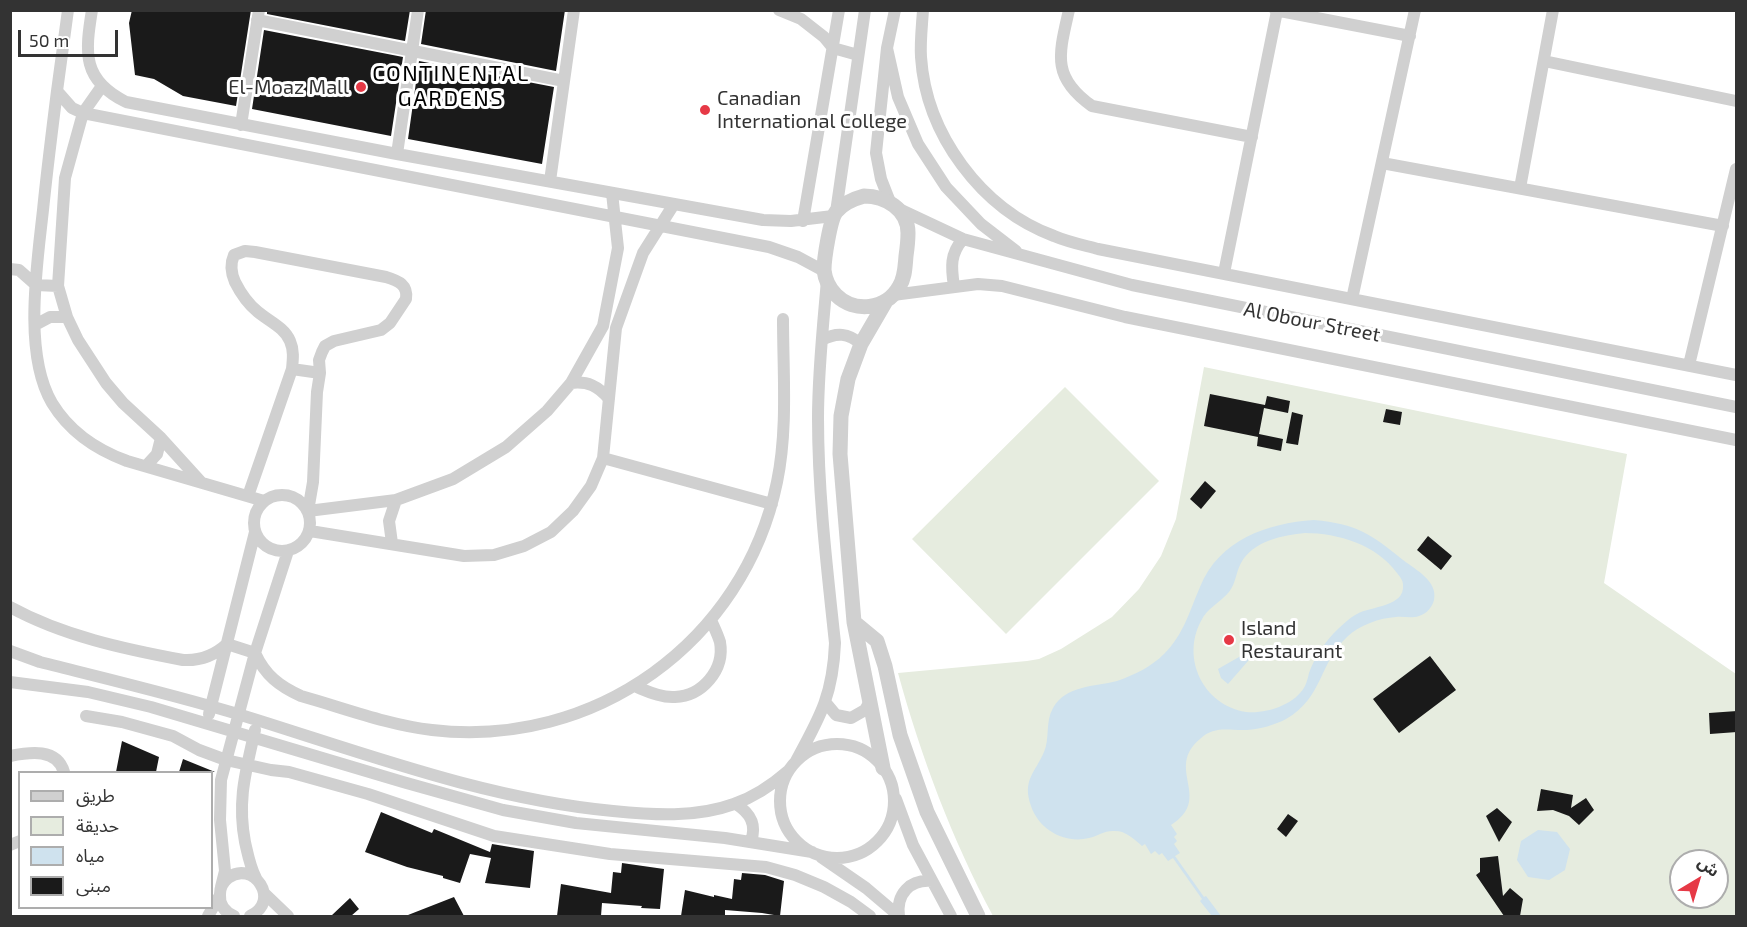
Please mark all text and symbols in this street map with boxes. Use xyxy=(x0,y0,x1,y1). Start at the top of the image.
scale bar xyxy=(21,18,122,56)
text: 50 m xyxy=(29,29,69,51)
district label: CONTINENTAL GARDENS xyxy=(372,61,530,112)
place label: El-Moaz Mall xyxy=(228,75,349,99)
marker: El-Moaz Mall xyxy=(354,80,368,94)
place label: Canadian International College xyxy=(717,86,907,133)
marker: Canadian International College xyxy=(698,103,712,117)
street label: Al Obour Street xyxy=(1242,297,1382,347)
place label: Island Restaurant xyxy=(1241,616,1342,663)
marker: Island Restaurant xyxy=(1222,633,1236,647)
legend xyxy=(18,771,213,909)
text: طريق xyxy=(76,784,115,806)
text: حديقة xyxy=(76,814,119,836)
text: مياه xyxy=(76,844,105,866)
north arrow xyxy=(1669,849,1729,909)
text: ش xyxy=(1695,852,1724,880)
text: مبنى xyxy=(76,874,111,896)

